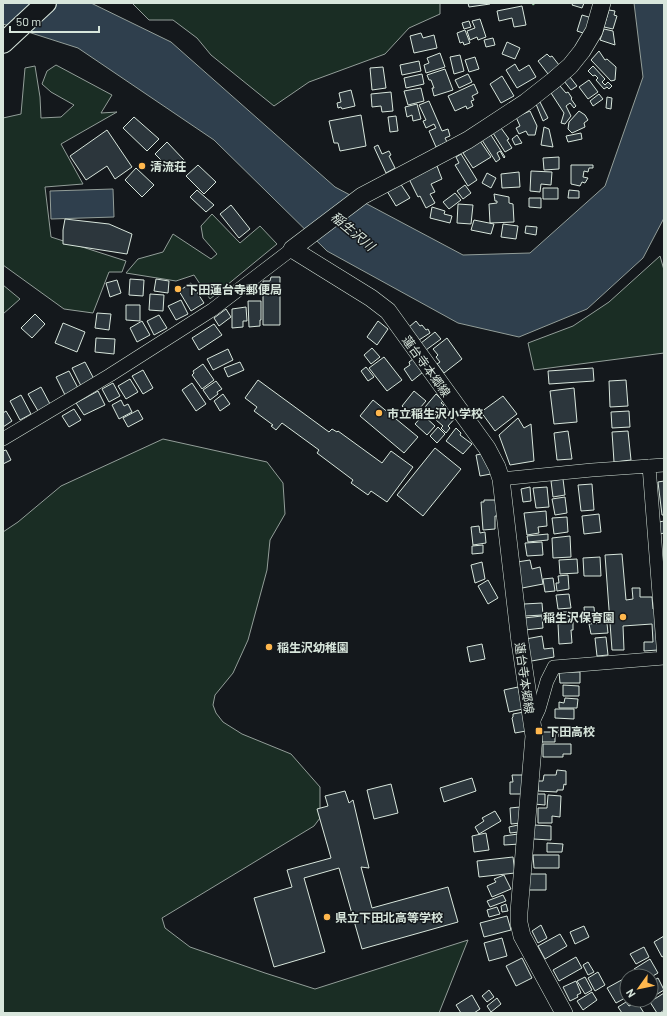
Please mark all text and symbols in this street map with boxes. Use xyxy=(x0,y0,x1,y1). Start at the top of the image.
scale bar xyxy=(10,8,99,34)
text: 50 m xyxy=(16,14,41,28)
place label: 清流荘 xyxy=(150,159,186,173)
marker: 清流荘 xyxy=(137,161,147,171)
water label: 稲生沢川 xyxy=(328,208,380,255)
place label: 下田蓮台寺郵便局 xyxy=(186,282,282,296)
marker: 下田蓮台寺郵便局 xyxy=(173,284,183,294)
street label: 蓮台寺本郷線 xyxy=(400,333,454,399)
place label: 市立稲生沢小学校 xyxy=(387,406,483,420)
marker: 市立稲生沢小学校 xyxy=(374,408,384,418)
place label: 稲生沢保育園 xyxy=(543,610,615,624)
marker: 稲生沢保育園 xyxy=(618,612,628,622)
place label: 稲生沢幼稚園 xyxy=(277,640,349,654)
street label: 蓮台寺本郷線 xyxy=(513,641,537,715)
marker: 稲生沢幼稚園 xyxy=(264,642,274,652)
place label: 下田高校 xyxy=(547,724,595,738)
marker: 下田高校 xyxy=(534,726,544,736)
place label: 県立下田北高等学校 xyxy=(335,910,443,924)
marker: 県立下田北高等学校 xyxy=(322,912,332,922)
north arrow xyxy=(619,968,659,1008)
text: N xyxy=(623,987,638,1000)

